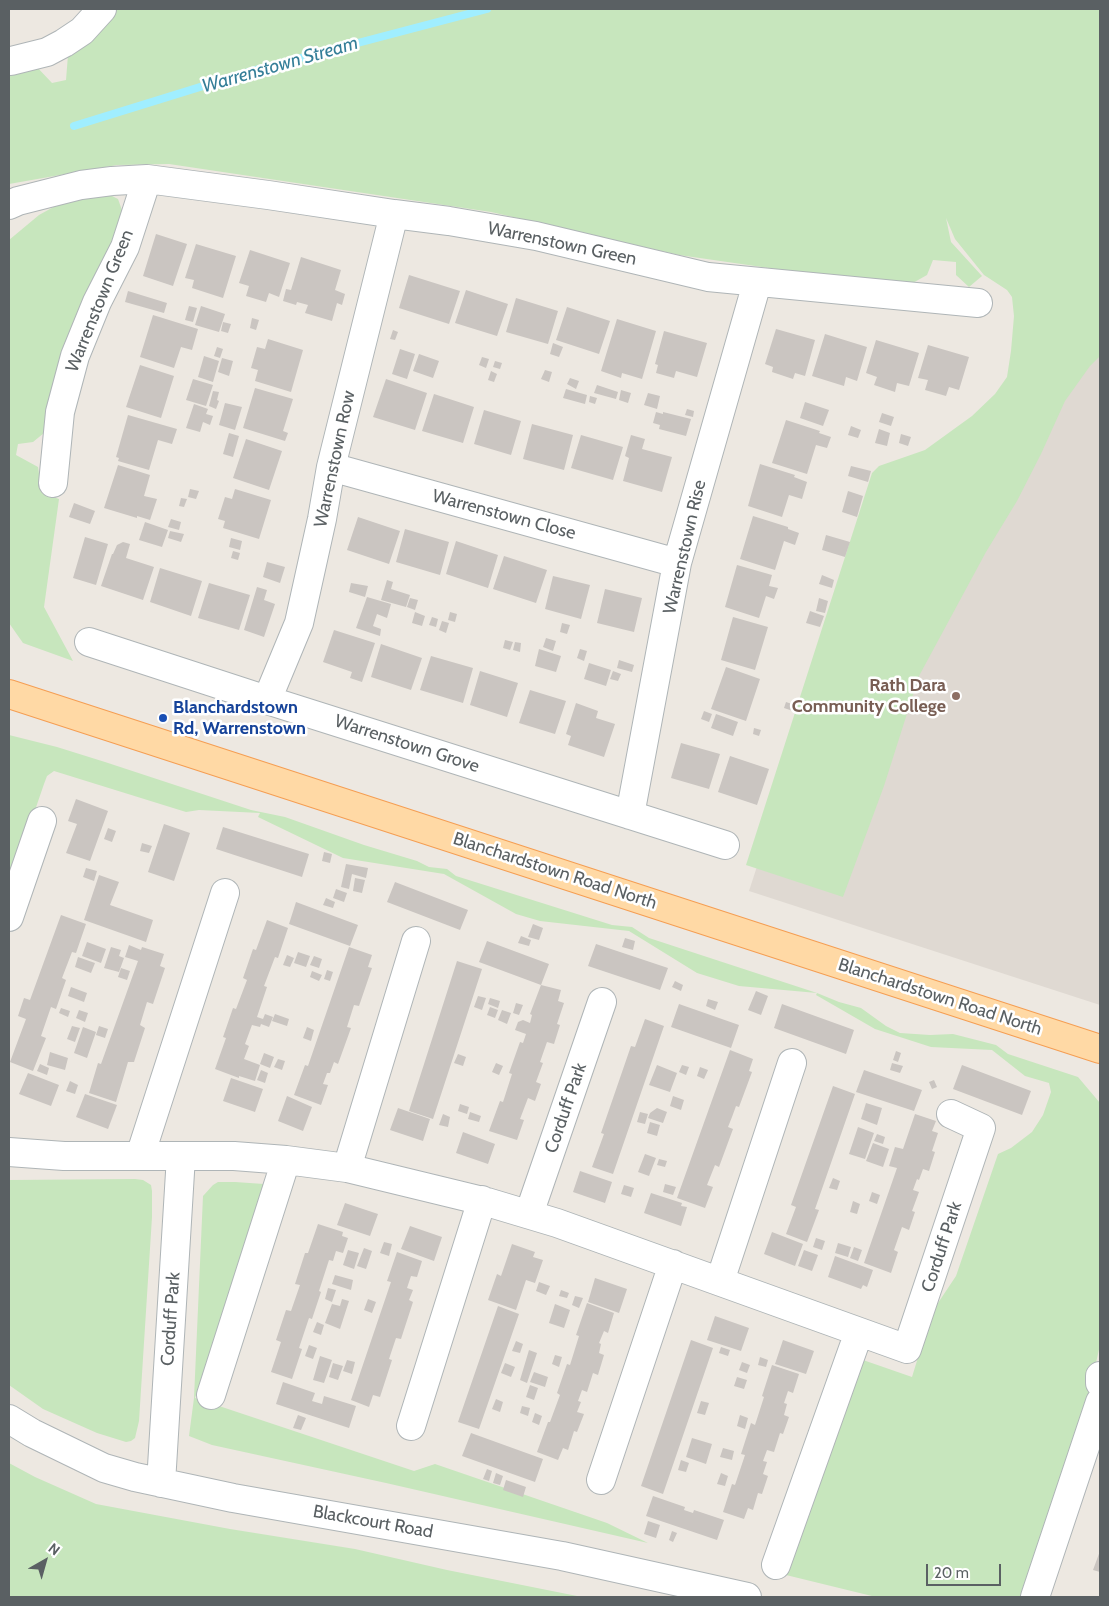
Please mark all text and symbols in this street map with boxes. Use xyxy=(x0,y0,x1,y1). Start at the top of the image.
water label: Warrenstown Stream xyxy=(199,32,361,98)
street label: Warrenstown Green xyxy=(486,218,638,270)
street label: Warrenstown Green xyxy=(62,227,138,375)
street label: Warrenstown Row xyxy=(310,389,360,529)
street label: Warrenstown Rise xyxy=(659,478,711,616)
street label: Warrenstown Close xyxy=(430,485,578,545)
place label: Rath Dara Community College xyxy=(792,675,946,718)
marker: Rath Dara Community College xyxy=(950,690,962,702)
place label: Blanchardstown Rd, Warrenstown xyxy=(173,697,306,740)
street label: Warrenstown Grove xyxy=(332,710,482,778)
marker: Blanchardstown Rd, Warrenstown xyxy=(157,712,169,724)
street label: Blanchardstown Road North xyxy=(450,828,660,914)
street label: Blanchardstown Road North xyxy=(835,954,1045,1040)
street label: Corduff Park xyxy=(540,1060,592,1156)
street label: Corduff Park xyxy=(917,1199,967,1295)
street label: Corduff Park xyxy=(157,1271,185,1367)
street label: Blackcourt Road xyxy=(311,1501,435,1543)
north arrow xyxy=(20,1536,70,1586)
text: N xyxy=(45,1539,64,1559)
scale bar xyxy=(929,1554,1004,1586)
text: 20 m xyxy=(934,1564,969,1582)

